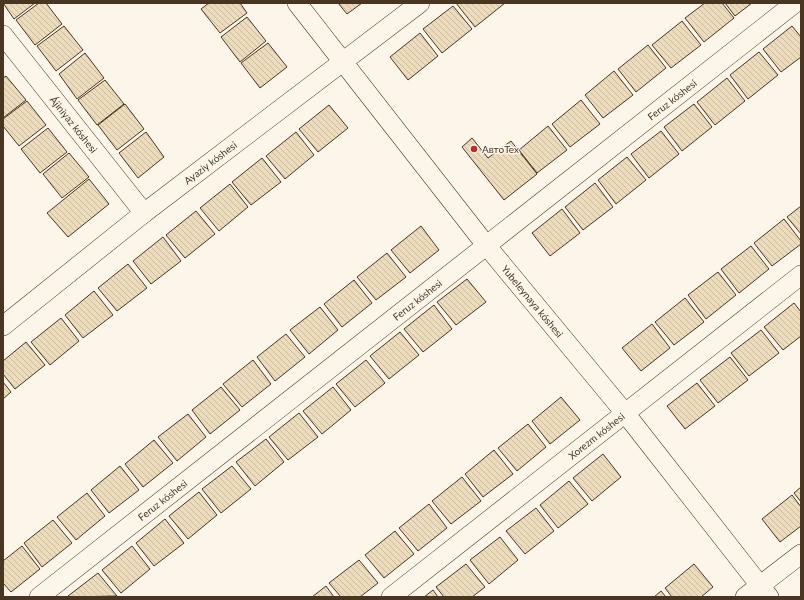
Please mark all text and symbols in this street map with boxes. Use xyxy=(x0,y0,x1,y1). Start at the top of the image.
street label: Feruz kóshesi xyxy=(645,77,699,123)
street label: Ájiniyaz kóshesi xyxy=(48,94,100,155)
street label: Ayaziy kóshesi xyxy=(181,139,239,186)
place label: АвтоТех xyxy=(482,143,519,155)
marker: АвтоТех xyxy=(469,144,479,154)
street label: Yubeleynaya kóshesi xyxy=(499,263,566,340)
street label: Feruz kóshesi xyxy=(390,277,444,323)
street label: Xorezm kóshesi xyxy=(566,410,627,462)
street label: Feruz kóshesi xyxy=(135,477,189,523)

